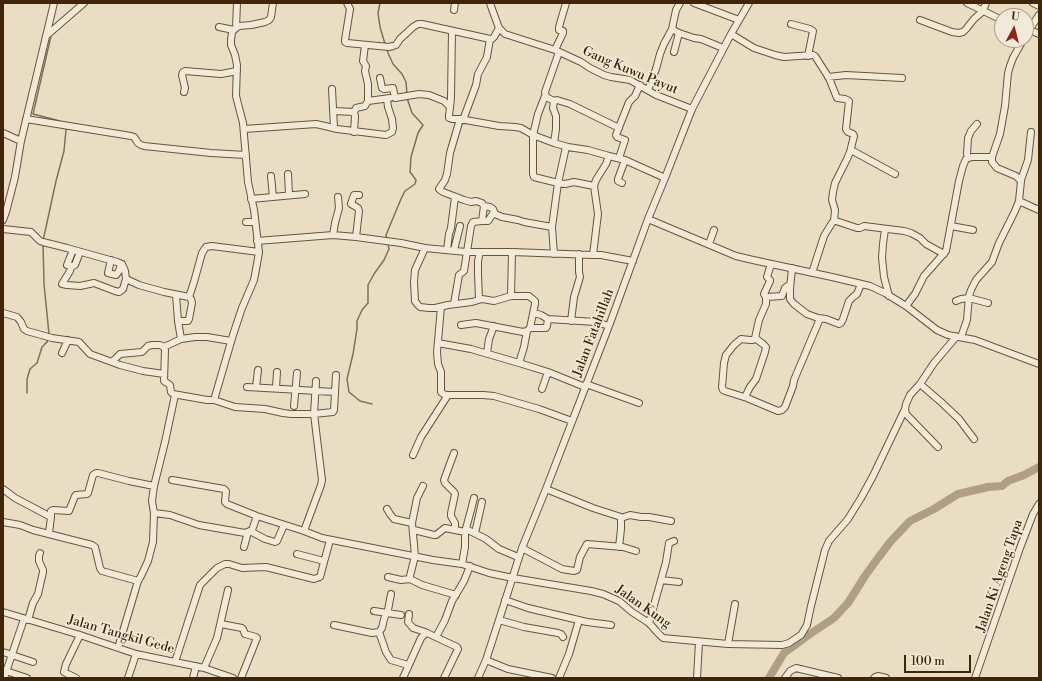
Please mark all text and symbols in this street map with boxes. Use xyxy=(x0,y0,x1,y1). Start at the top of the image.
north arrow xyxy=(994,8,1034,48)
text: U xyxy=(1010,10,1020,25)
street label: Gang Kuwu Payut xyxy=(580,44,680,98)
street label: Jalan Fatahillah xyxy=(570,287,618,379)
street label: Jalan Ki Ageng Tapa xyxy=(973,518,1027,634)
street label: Jalan Kung xyxy=(612,582,674,632)
street label: Jalan Tangkil Gede xyxy=(66,612,176,658)
scale bar xyxy=(906,647,973,673)
text: 100 m xyxy=(911,654,945,669)

